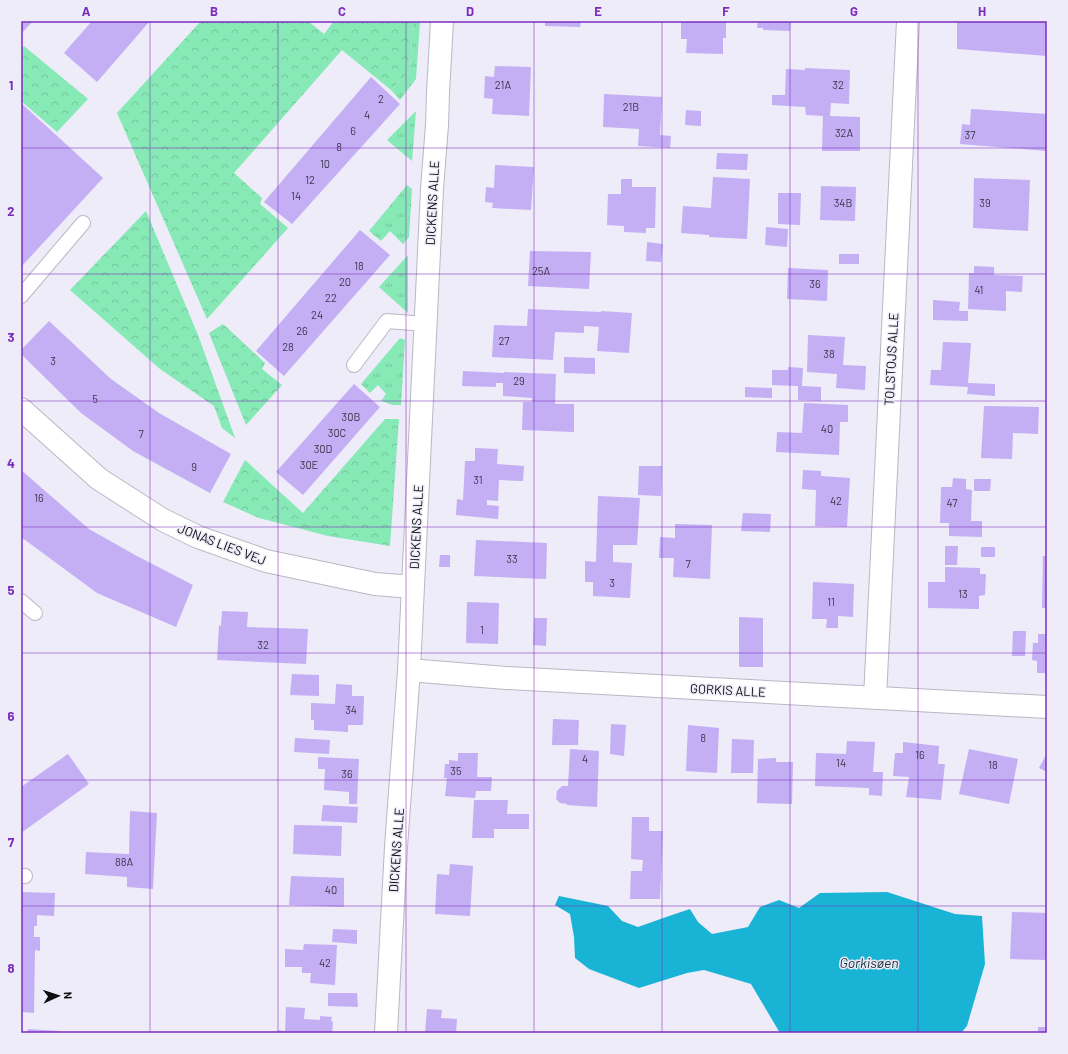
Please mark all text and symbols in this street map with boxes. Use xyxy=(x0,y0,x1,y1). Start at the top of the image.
text: A xyxy=(82,3,91,19)
text: B xyxy=(210,3,218,19)
text: C xyxy=(338,3,346,19)
text: D xyxy=(466,3,474,19)
text: E xyxy=(594,3,602,19)
text: F xyxy=(722,3,730,19)
text: G xyxy=(850,3,858,19)
text: H xyxy=(978,3,986,19)
text: 1 xyxy=(9,77,13,93)
house number: 21A xyxy=(495,78,511,91)
house number: 32 xyxy=(832,78,844,91)
house number: 2 xyxy=(378,92,384,105)
house number: 21B xyxy=(623,100,639,113)
house number: 4 xyxy=(364,108,370,121)
house number: 6 xyxy=(350,124,356,137)
house number: 32A xyxy=(835,126,853,139)
house number: 37 xyxy=(965,128,975,141)
house number: 8 xyxy=(336,140,342,153)
house number: 10 xyxy=(320,157,330,170)
street label: DICKENS ALLE xyxy=(422,160,442,246)
house number: 12 xyxy=(305,173,315,186)
house number: 14 xyxy=(291,189,301,202)
house number: 34B xyxy=(834,196,852,209)
house number: 39 xyxy=(979,196,991,209)
text: 2 xyxy=(7,203,15,219)
house number: 18 xyxy=(354,259,364,272)
house number: 25A xyxy=(532,264,550,277)
house number: 20 xyxy=(339,275,351,288)
house number: 36 xyxy=(809,277,821,290)
house number: 41 xyxy=(975,283,983,296)
house number: 22 xyxy=(325,291,337,304)
house number: 24 xyxy=(311,308,323,321)
street label: TOLSTOJS ALLE xyxy=(881,312,901,406)
house number: 26 xyxy=(296,324,308,337)
text: 3 xyxy=(7,329,15,345)
house number: 27 xyxy=(498,334,510,347)
house number: 28 xyxy=(282,340,294,353)
house number: 38 xyxy=(823,347,835,360)
house number: 3 xyxy=(50,354,56,367)
house number: 29 xyxy=(513,374,525,387)
house number: 5 xyxy=(92,392,98,405)
house number: 30B xyxy=(342,410,360,423)
house number: 40 xyxy=(821,422,833,435)
house number: 30C xyxy=(328,426,346,439)
house number: 7 xyxy=(138,427,144,440)
house number: 30D xyxy=(314,442,333,455)
text: 4 xyxy=(7,455,15,471)
house number: 30E xyxy=(300,458,319,471)
house number: 9 xyxy=(191,460,197,473)
house number: 31 xyxy=(473,473,483,486)
street label: DICKENS ALLE xyxy=(406,484,426,570)
house number: 16 xyxy=(34,491,44,504)
house number: 42 xyxy=(830,494,842,507)
house number: 47 xyxy=(947,496,957,509)
street label: JONAS LIES VEJ xyxy=(176,520,268,568)
house number: 33 xyxy=(506,552,518,565)
house number: 7 xyxy=(685,557,691,570)
house number: 3 xyxy=(609,576,615,589)
text: 5 xyxy=(7,582,15,598)
house number: 13 xyxy=(958,587,968,600)
house number: 11 xyxy=(827,595,835,608)
house number: 1 xyxy=(480,623,484,636)
house number: 32 xyxy=(257,638,269,651)
street label: GORKIS ALLE xyxy=(690,680,767,700)
house number: 34 xyxy=(345,703,357,716)
text: 6 xyxy=(8,708,15,724)
house number: 8 xyxy=(700,731,706,744)
house number: 16 xyxy=(915,748,925,761)
house number: 4 xyxy=(582,752,588,765)
house number: 14 xyxy=(836,756,846,769)
house number: 18 xyxy=(988,758,998,771)
house number: 35 xyxy=(450,764,462,777)
house number: 36 xyxy=(341,767,353,780)
street label: DICKENS ALLE xyxy=(385,807,407,893)
text: 7 xyxy=(8,834,15,850)
house number: 88A xyxy=(115,855,133,868)
house number: 40 xyxy=(325,883,337,896)
water label: Gorkisøen xyxy=(839,954,899,971)
house number: 42 xyxy=(319,956,331,969)
text: 8 xyxy=(7,960,15,976)
north arrow xyxy=(38,976,78,1016)
text: N xyxy=(62,991,75,999)

